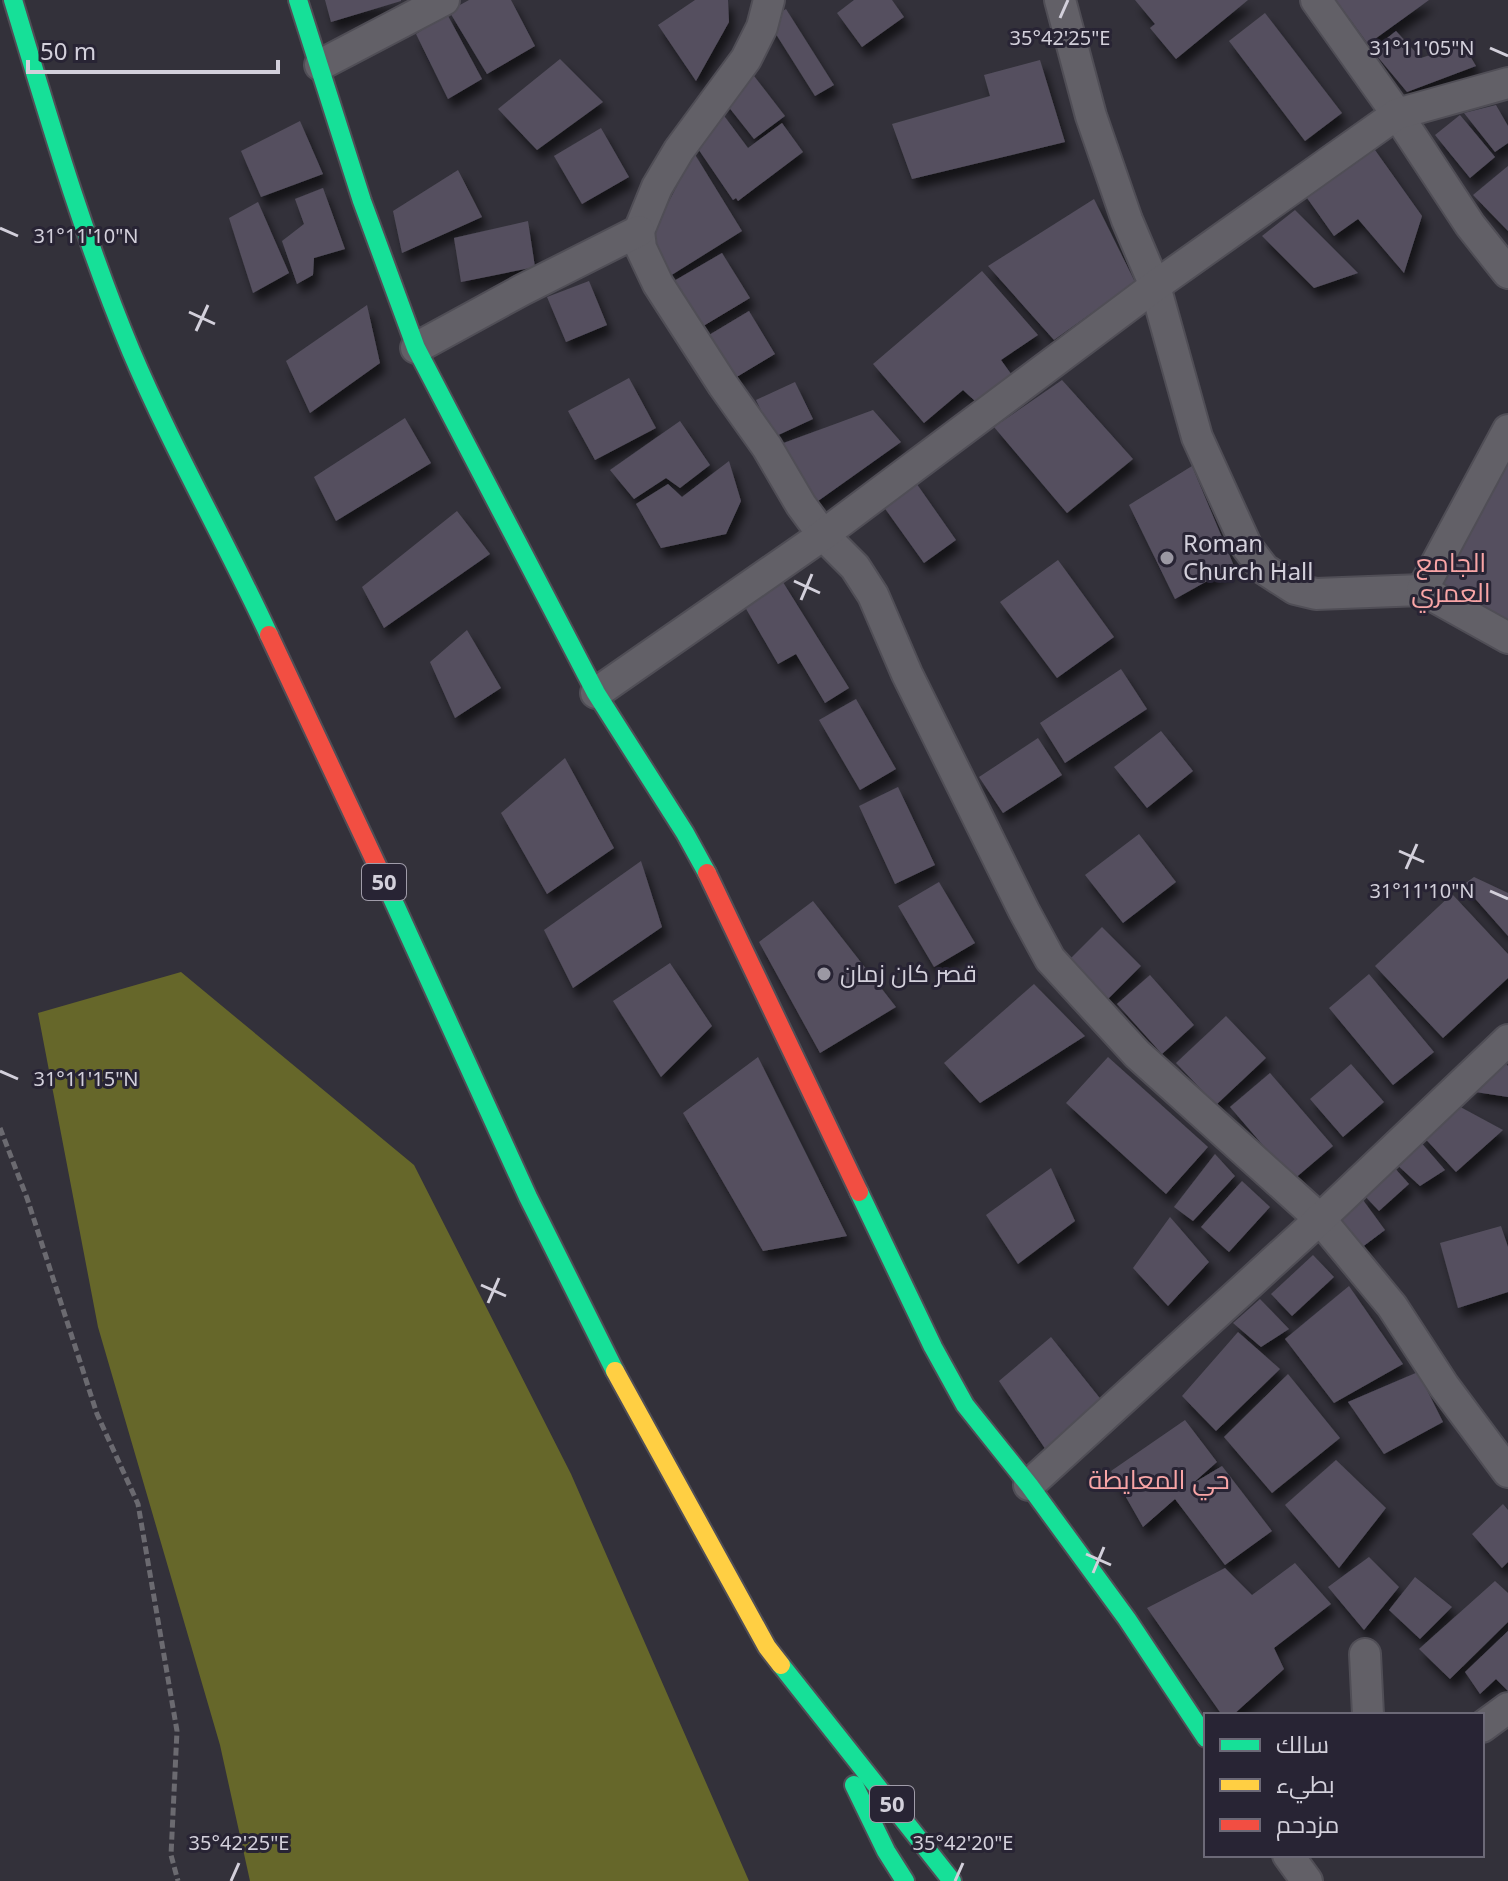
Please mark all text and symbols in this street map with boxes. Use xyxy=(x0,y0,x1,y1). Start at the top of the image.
scale bar xyxy=(28,24,278,74)
text: 35°42'25"E xyxy=(1010,24,1110,51)
text: 50 m xyxy=(40,34,96,67)
text: 31°11'05"N xyxy=(1369,34,1475,61)
text: 31°11'10"N xyxy=(33,222,139,249)
place label: Roman Church Hall xyxy=(1183,526,1314,587)
district label: الجامع العمري xyxy=(1411,544,1491,613)
marker: Roman Church Hall xyxy=(1158,549,1176,567)
road number: 50 xyxy=(362,864,406,900)
text: 31°11'10"N xyxy=(1369,877,1475,904)
place label: قصر كان زمان xyxy=(840,956,977,989)
marker: قصر كان زمان xyxy=(815,965,833,983)
text: 31°11'15"N xyxy=(33,1065,139,1092)
district label: حي المعايطة xyxy=(1088,1461,1230,1501)
legend xyxy=(1204,1713,1484,1857)
text: سالك xyxy=(1276,1727,1329,1760)
text: بطيء xyxy=(1276,1767,1335,1804)
road number: 50 xyxy=(870,1786,914,1822)
text: مزدحم xyxy=(1276,1807,1339,1841)
text: 35°42'25"E xyxy=(189,1829,289,1856)
text: 35°42'20"E xyxy=(913,1829,1013,1856)

